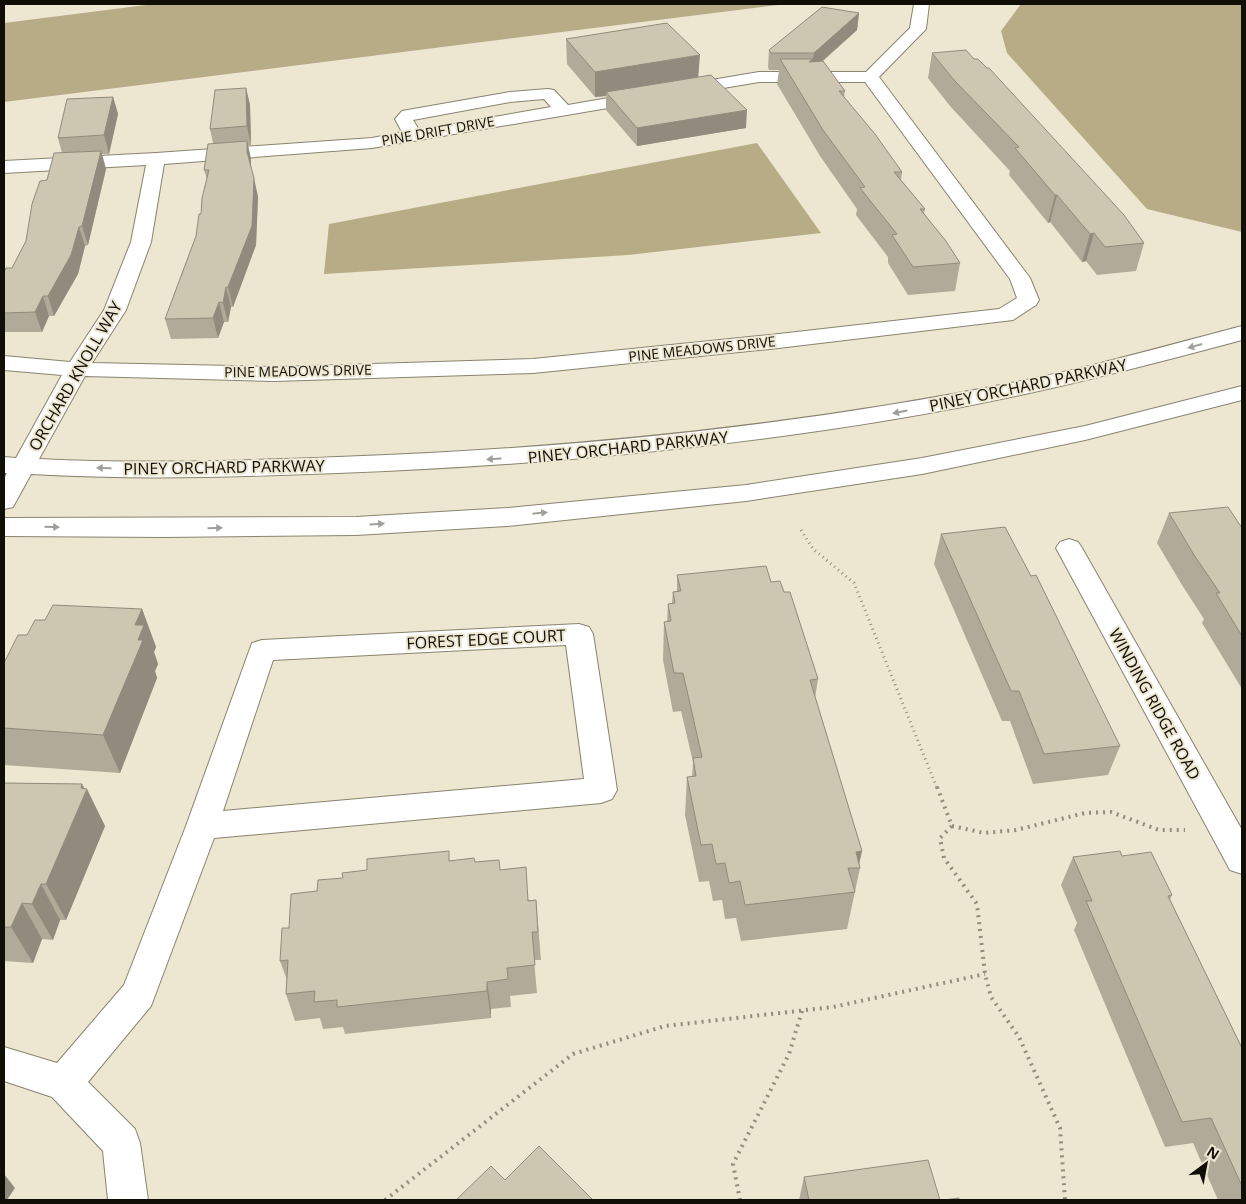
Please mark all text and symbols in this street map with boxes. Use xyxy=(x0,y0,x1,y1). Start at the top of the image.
street label: PINE DRIFT DRIVE xyxy=(380,111,496,150)
street label: ORCHARD KNOLL WAY xyxy=(23,297,127,455)
street label: PINE MEADOWS DRIVE xyxy=(628,331,776,366)
one-way arrow xyxy=(1188,343,1203,351)
street label: PINEY ORCHARD PARKWAY xyxy=(927,353,1129,417)
street label: PINE MEADOWS DRIVE xyxy=(224,360,372,381)
one-way arrow xyxy=(893,408,908,416)
street label: PINEY ORCHARD PARKWAY xyxy=(527,426,729,468)
street label: PINEY ORCHARD PARKWAY xyxy=(123,454,325,480)
one-way arrow xyxy=(486,456,502,464)
one-way arrow xyxy=(96,464,112,472)
one-way arrow xyxy=(532,509,548,517)
one-way arrow xyxy=(370,520,386,528)
one-way arrow xyxy=(45,523,61,531)
one-way arrow xyxy=(207,523,223,531)
street label: FOREST EDGE COURT xyxy=(406,624,566,654)
street label: WINDING RIDGE ROAD xyxy=(1104,624,1206,784)
north arrow xyxy=(1181,1139,1231,1189)
text: N xyxy=(1203,1141,1223,1164)

